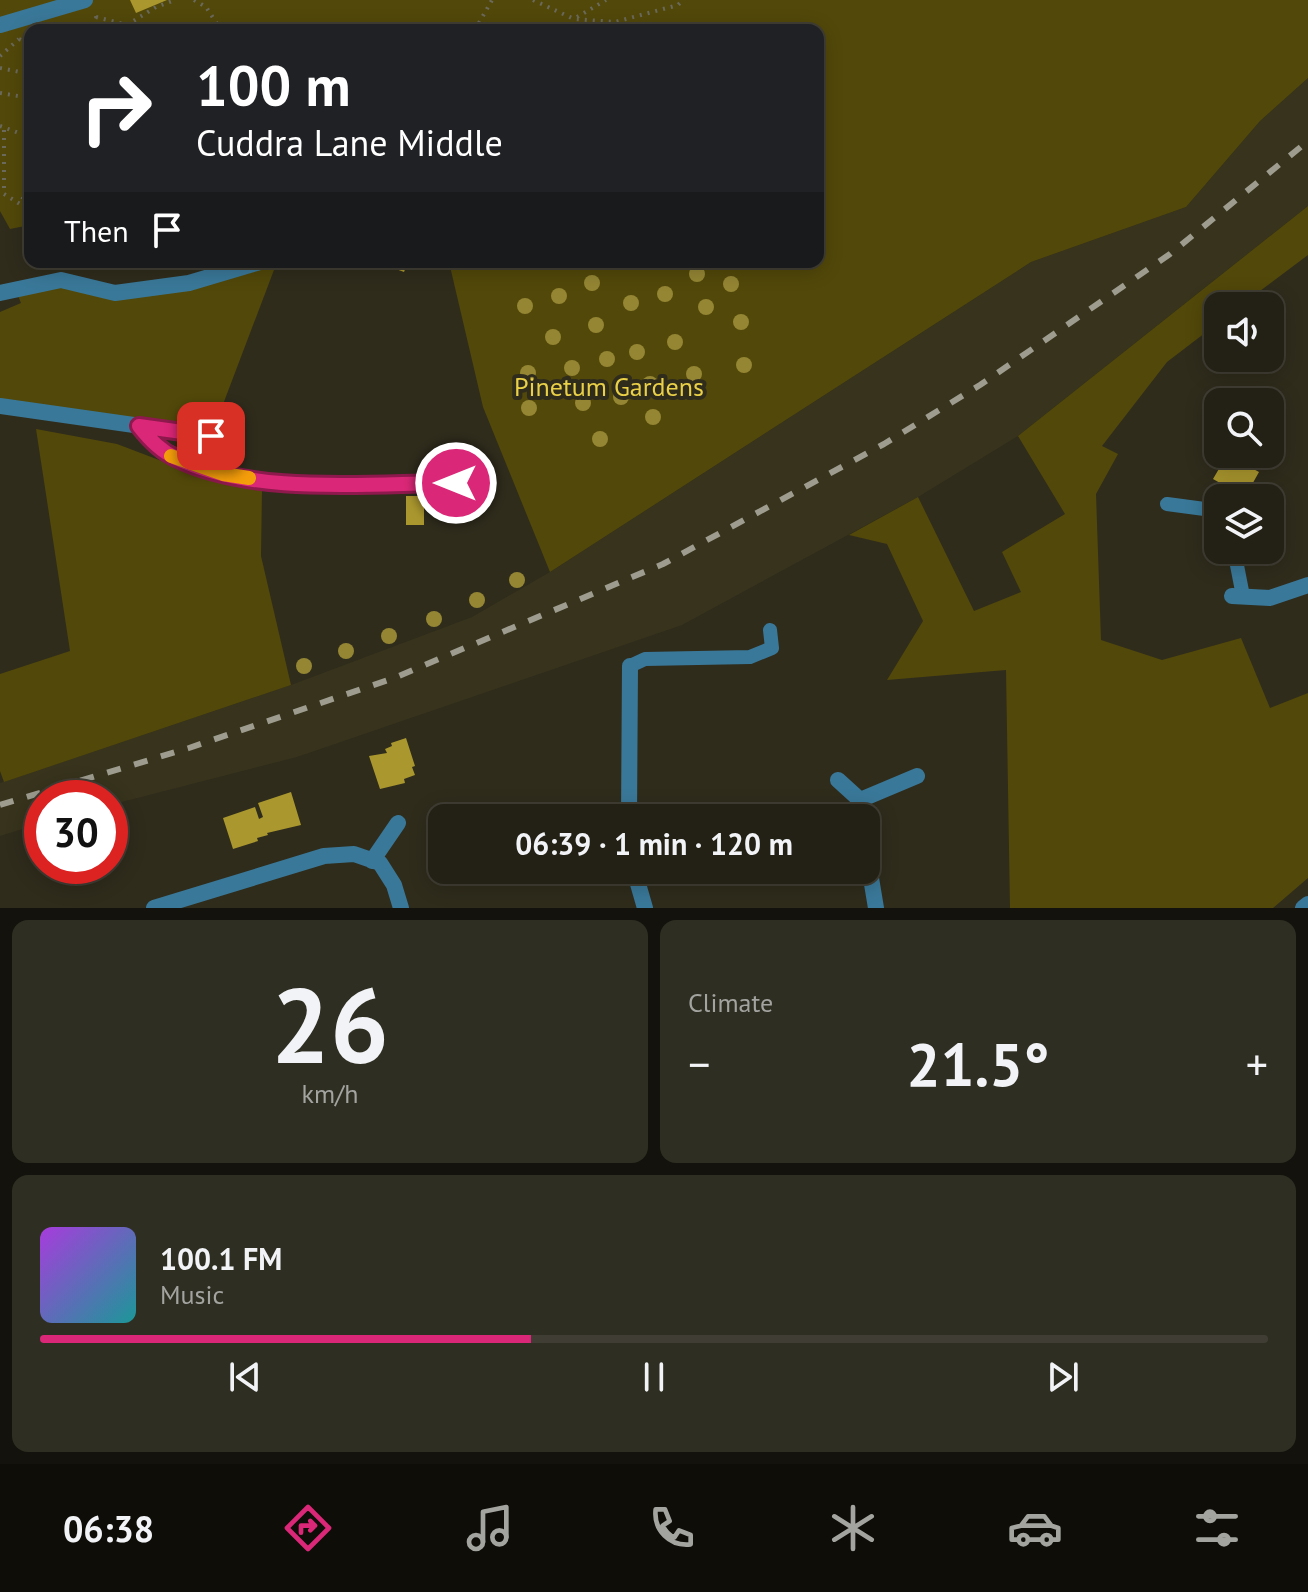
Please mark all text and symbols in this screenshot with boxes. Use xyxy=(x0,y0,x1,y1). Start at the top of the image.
text: 100 m xyxy=(196,49,351,121)
icon: right xyxy=(64,56,168,160)
text: Cuddra Lane Middle xyxy=(196,119,503,166)
icon: arrive xyxy=(145,208,189,252)
text: Then xyxy=(64,211,129,250)
map controls xyxy=(1204,292,1284,564)
button: sound xyxy=(1204,292,1284,372)
park label: Pinetum Gardens xyxy=(514,370,704,403)
button: search xyxy=(1204,388,1284,468)
pin xyxy=(177,402,245,470)
icon: arrive xyxy=(189,414,233,458)
position arrow xyxy=(414,441,498,525)
button: layers xyxy=(1204,484,1284,564)
speed limit sign: 30 xyxy=(24,780,128,884)
text: 06:39 · 1 min · 120 m xyxy=(515,824,793,863)
text: 26 xyxy=(271,957,389,1092)
text: Climate xyxy=(688,986,773,1019)
text: 21.5° xyxy=(906,1025,1050,1103)
text: − xyxy=(688,1035,710,1092)
text: + xyxy=(1246,1035,1268,1092)
text: km/h xyxy=(302,1077,359,1110)
text: 100.1 FM xyxy=(160,1239,282,1278)
text: Music xyxy=(160,1278,224,1311)
icon: previous xyxy=(223,1355,267,1399)
icon: pause xyxy=(632,1355,676,1399)
icon: next xyxy=(1041,1355,1085,1399)
icon: directions xyxy=(280,1500,336,1556)
icon: music xyxy=(462,1500,518,1556)
icon: phone xyxy=(644,1500,700,1556)
icon: climate xyxy=(825,1500,881,1556)
icon: car xyxy=(1007,1500,1063,1556)
icon: filters xyxy=(1189,1500,1245,1556)
text: 06:38 xyxy=(63,1505,154,1552)

